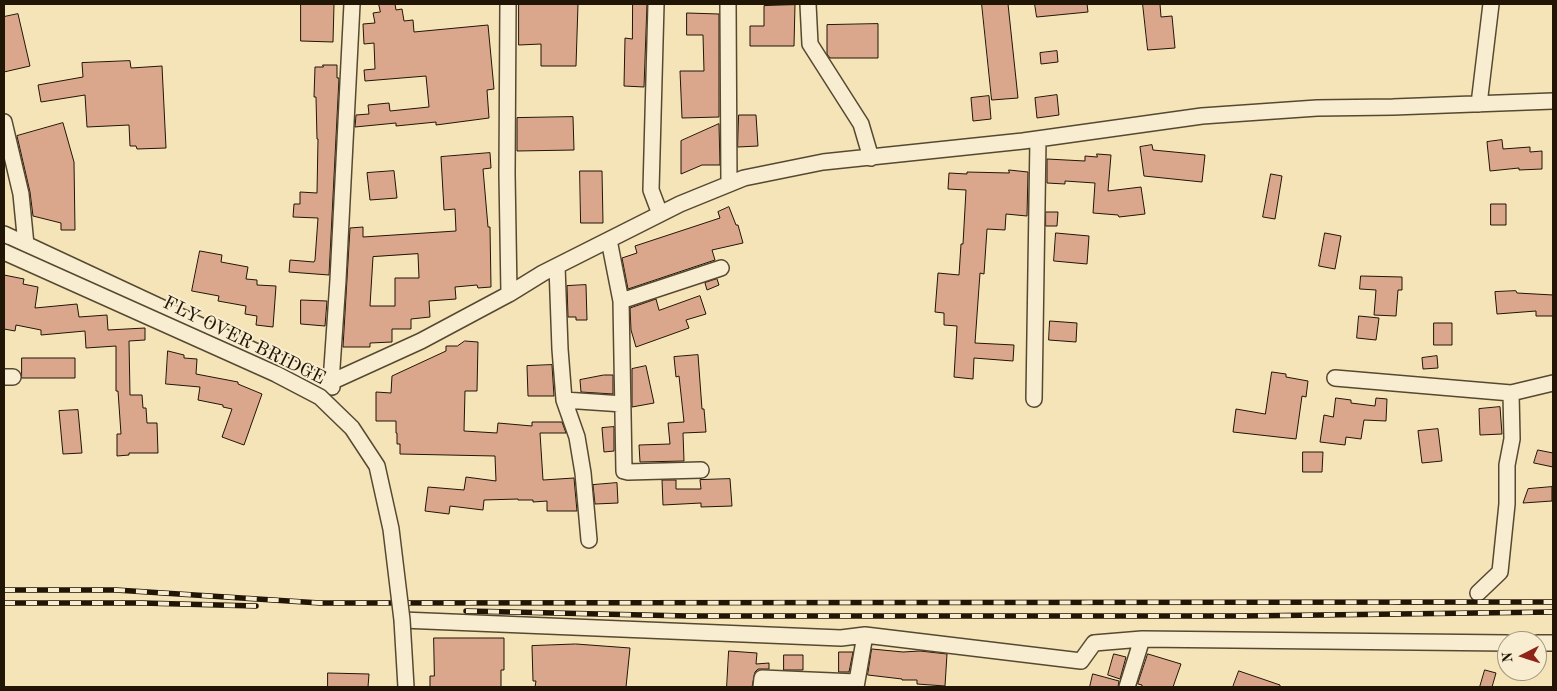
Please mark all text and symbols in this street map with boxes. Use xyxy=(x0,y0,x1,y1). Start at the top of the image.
street label: FLY OVER BRIDGE xyxy=(159,292,329,390)
north arrow xyxy=(1497,631,1547,681)
text: N xyxy=(1501,651,1515,663)

